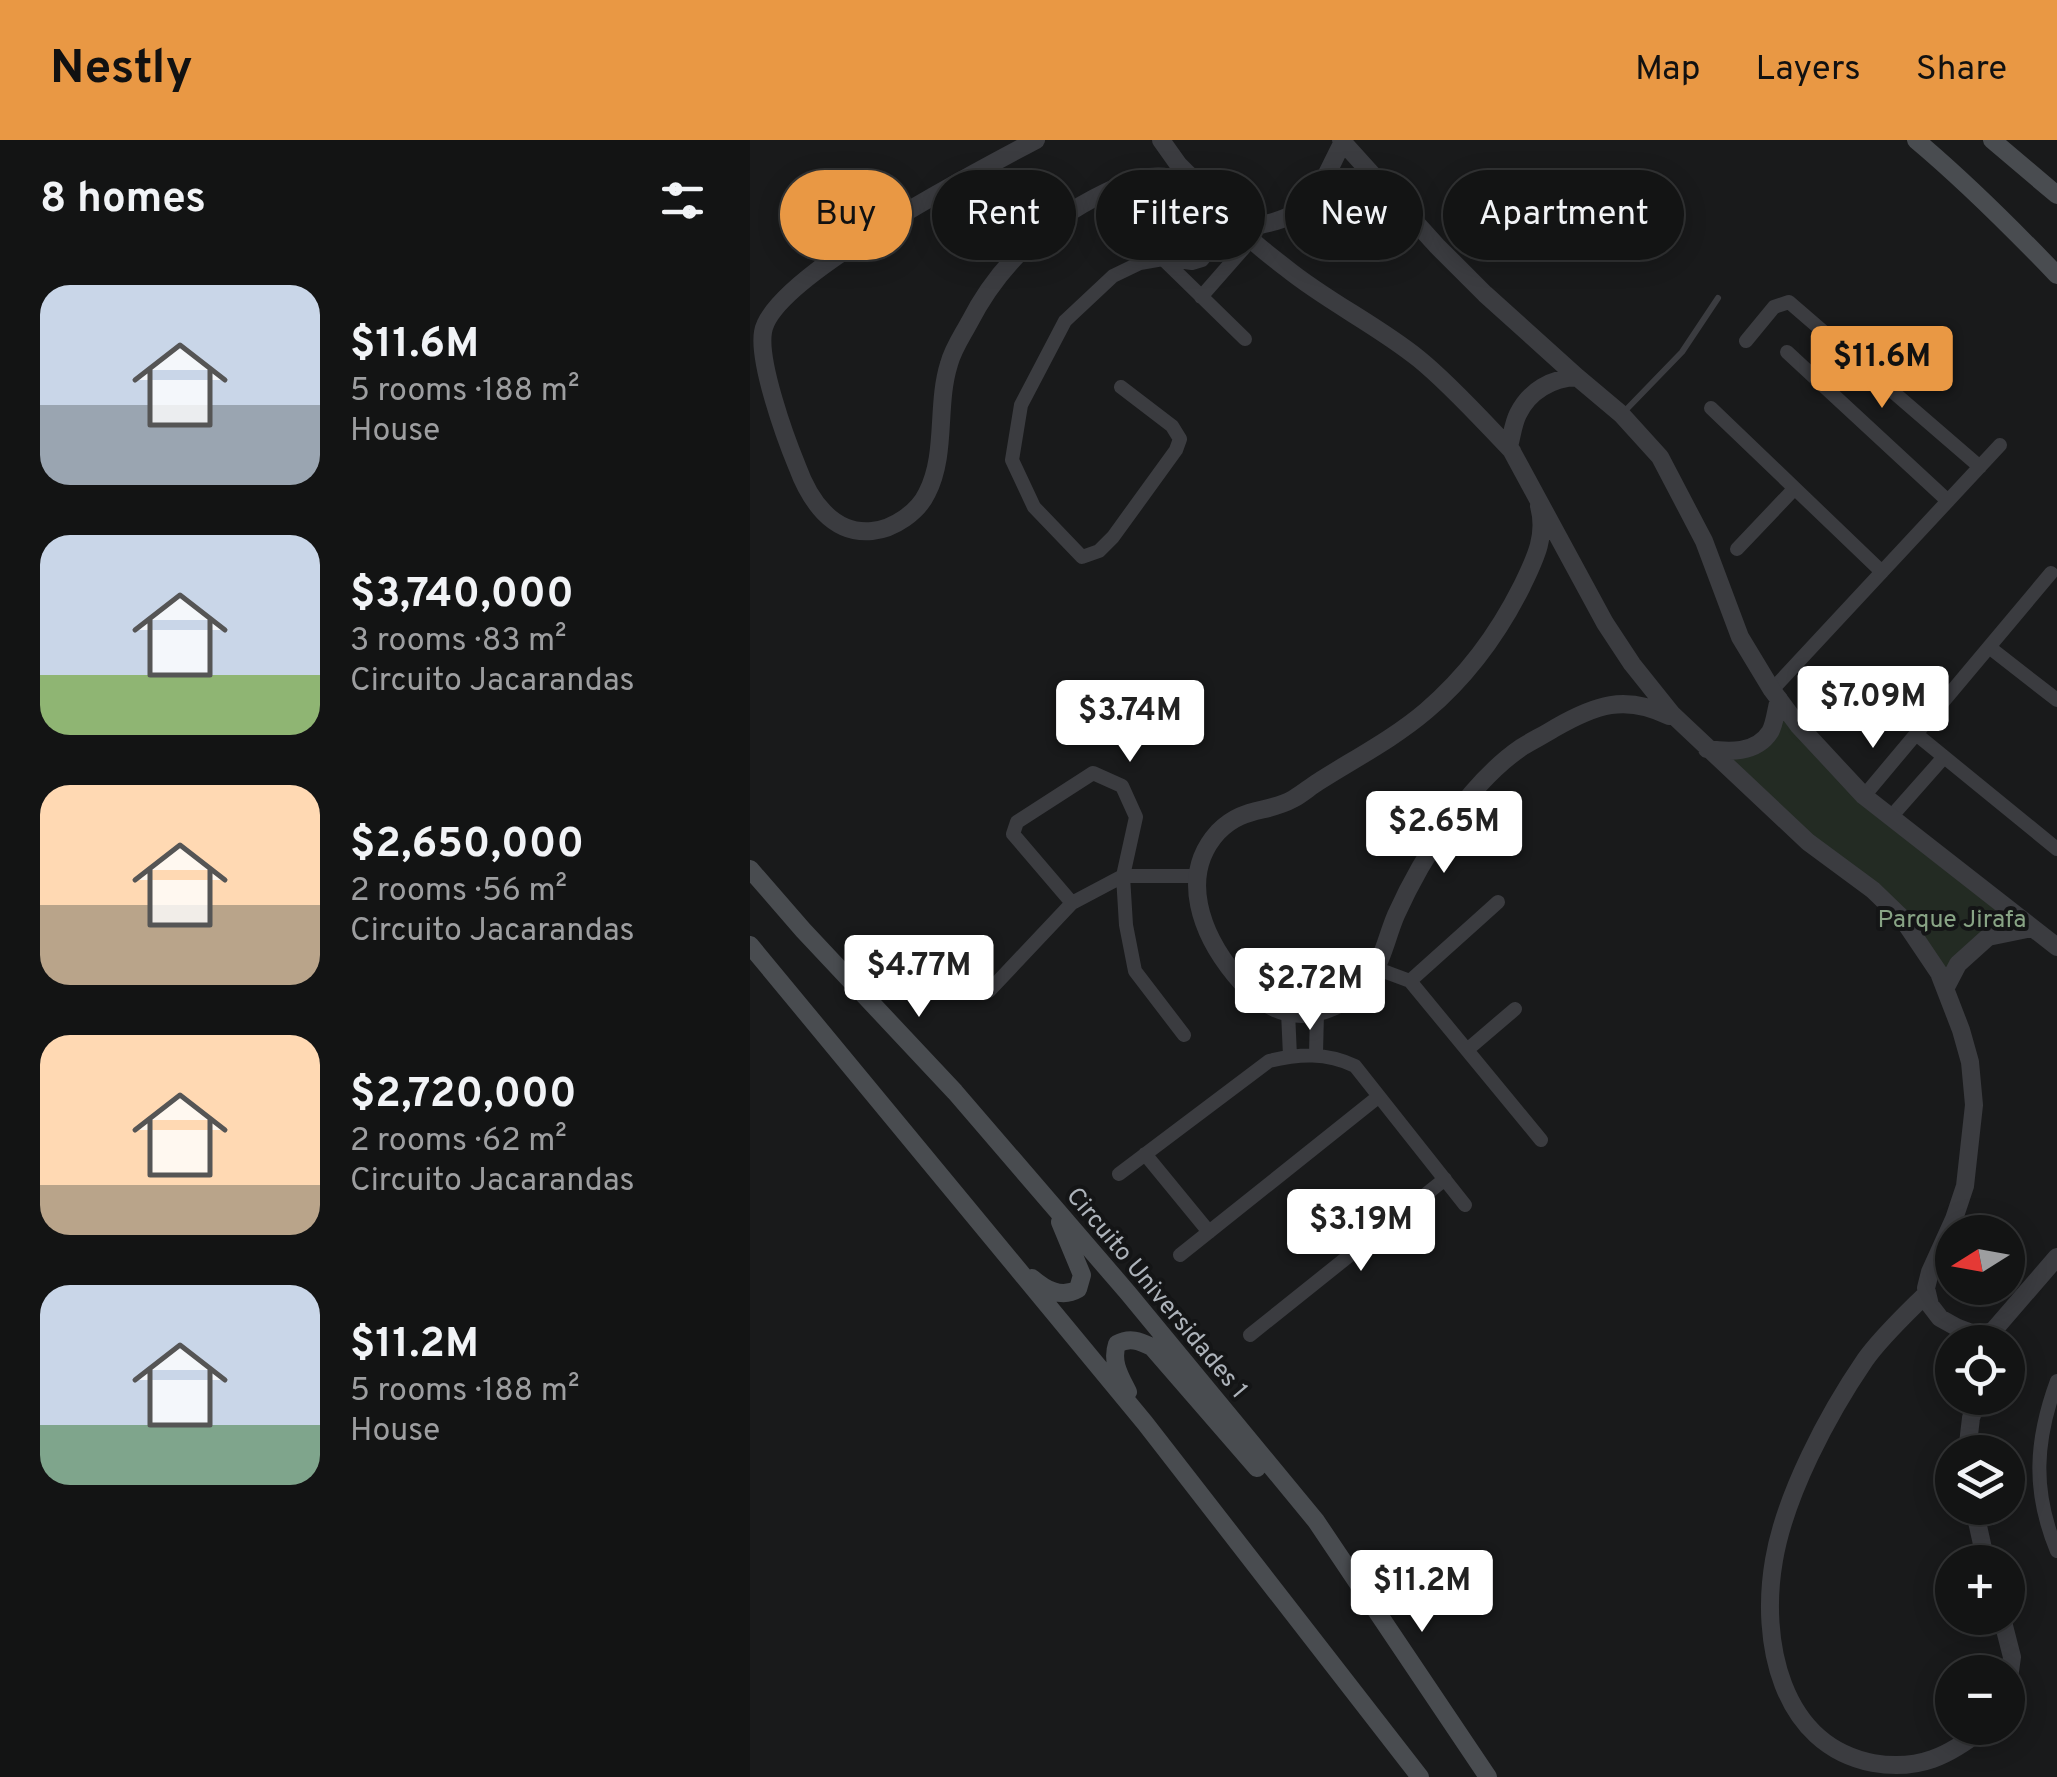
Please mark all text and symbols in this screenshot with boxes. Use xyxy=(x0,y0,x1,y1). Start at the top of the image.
text: Nestly xyxy=(50,40,193,100)
text: Map xyxy=(1635,48,1701,92)
text: Layers xyxy=(1756,48,1861,92)
text: Share xyxy=(1916,48,2007,92)
chip: Buy xyxy=(780,170,912,260)
chip: Rent xyxy=(932,170,1076,260)
chip: Filters xyxy=(1096,170,1265,260)
chip: New xyxy=(1285,170,1423,260)
chip: Apartment xyxy=(1443,170,1684,260)
icon: filters xyxy=(655,173,710,228)
text: 8 homes xyxy=(40,174,206,227)
text: $11.6M xyxy=(350,319,479,372)
icon: home xyxy=(120,325,240,445)
pin: $11.6M xyxy=(1801,326,1963,411)
text: $11.6M xyxy=(1833,338,1931,378)
text: 5 rooms · 188 m² xyxy=(350,372,580,412)
text: House xyxy=(350,412,440,452)
text: $3,740,000 xyxy=(350,569,574,622)
icon: home xyxy=(120,575,240,695)
text: 3 rooms · 83 m² xyxy=(350,622,567,662)
text: Circuito Jacarandas xyxy=(350,662,635,702)
pin: $7.09M xyxy=(1792,666,1954,751)
text: $7.09M xyxy=(1820,678,1926,718)
pin: $3.74M xyxy=(1049,680,1211,765)
text: $3.74M xyxy=(1078,692,1182,732)
pin: $2.65M xyxy=(1363,791,1525,876)
text: $2.65M xyxy=(1388,803,1500,843)
text: $2,650,000 xyxy=(350,819,584,872)
icon: home xyxy=(120,825,240,945)
text: 2 rooms · 56 m² xyxy=(350,872,567,912)
park label: Parque Jirafa xyxy=(1878,905,2026,937)
text: Circuito Jacarandas xyxy=(350,912,635,952)
pin: $4.77M xyxy=(838,935,1000,1020)
text: $4.77M xyxy=(867,947,971,987)
pin: $2.72M xyxy=(1229,948,1391,1033)
text: $2.72M xyxy=(1257,960,1363,1000)
text: $2,720,000 xyxy=(350,1069,577,1122)
icon: home xyxy=(120,1075,240,1195)
text: 2 rooms · 62 m² xyxy=(350,1122,567,1162)
text: Circuito Jacarandas xyxy=(350,1162,635,1202)
street label: Circuito Universidades 1 xyxy=(1058,1182,1254,1406)
pin: $3.19M xyxy=(1280,1189,1442,1274)
text: $3.19M xyxy=(1309,1201,1413,1241)
north arrow xyxy=(1935,1215,2025,1305)
map controls xyxy=(1935,1215,2025,1745)
text: $11.2M xyxy=(350,1319,479,1372)
icon: home xyxy=(120,1325,240,1445)
button: locate xyxy=(1935,1325,2025,1415)
text: 5 rooms · 188 m² xyxy=(350,1372,580,1412)
text: House xyxy=(350,1412,440,1452)
button: layers xyxy=(1935,1435,2025,1525)
button: + xyxy=(1935,1545,2025,1635)
pin: $11.2M xyxy=(1341,1550,1503,1635)
text: $11.2M xyxy=(1373,1562,1471,1602)
button: − xyxy=(1935,1655,2025,1745)

